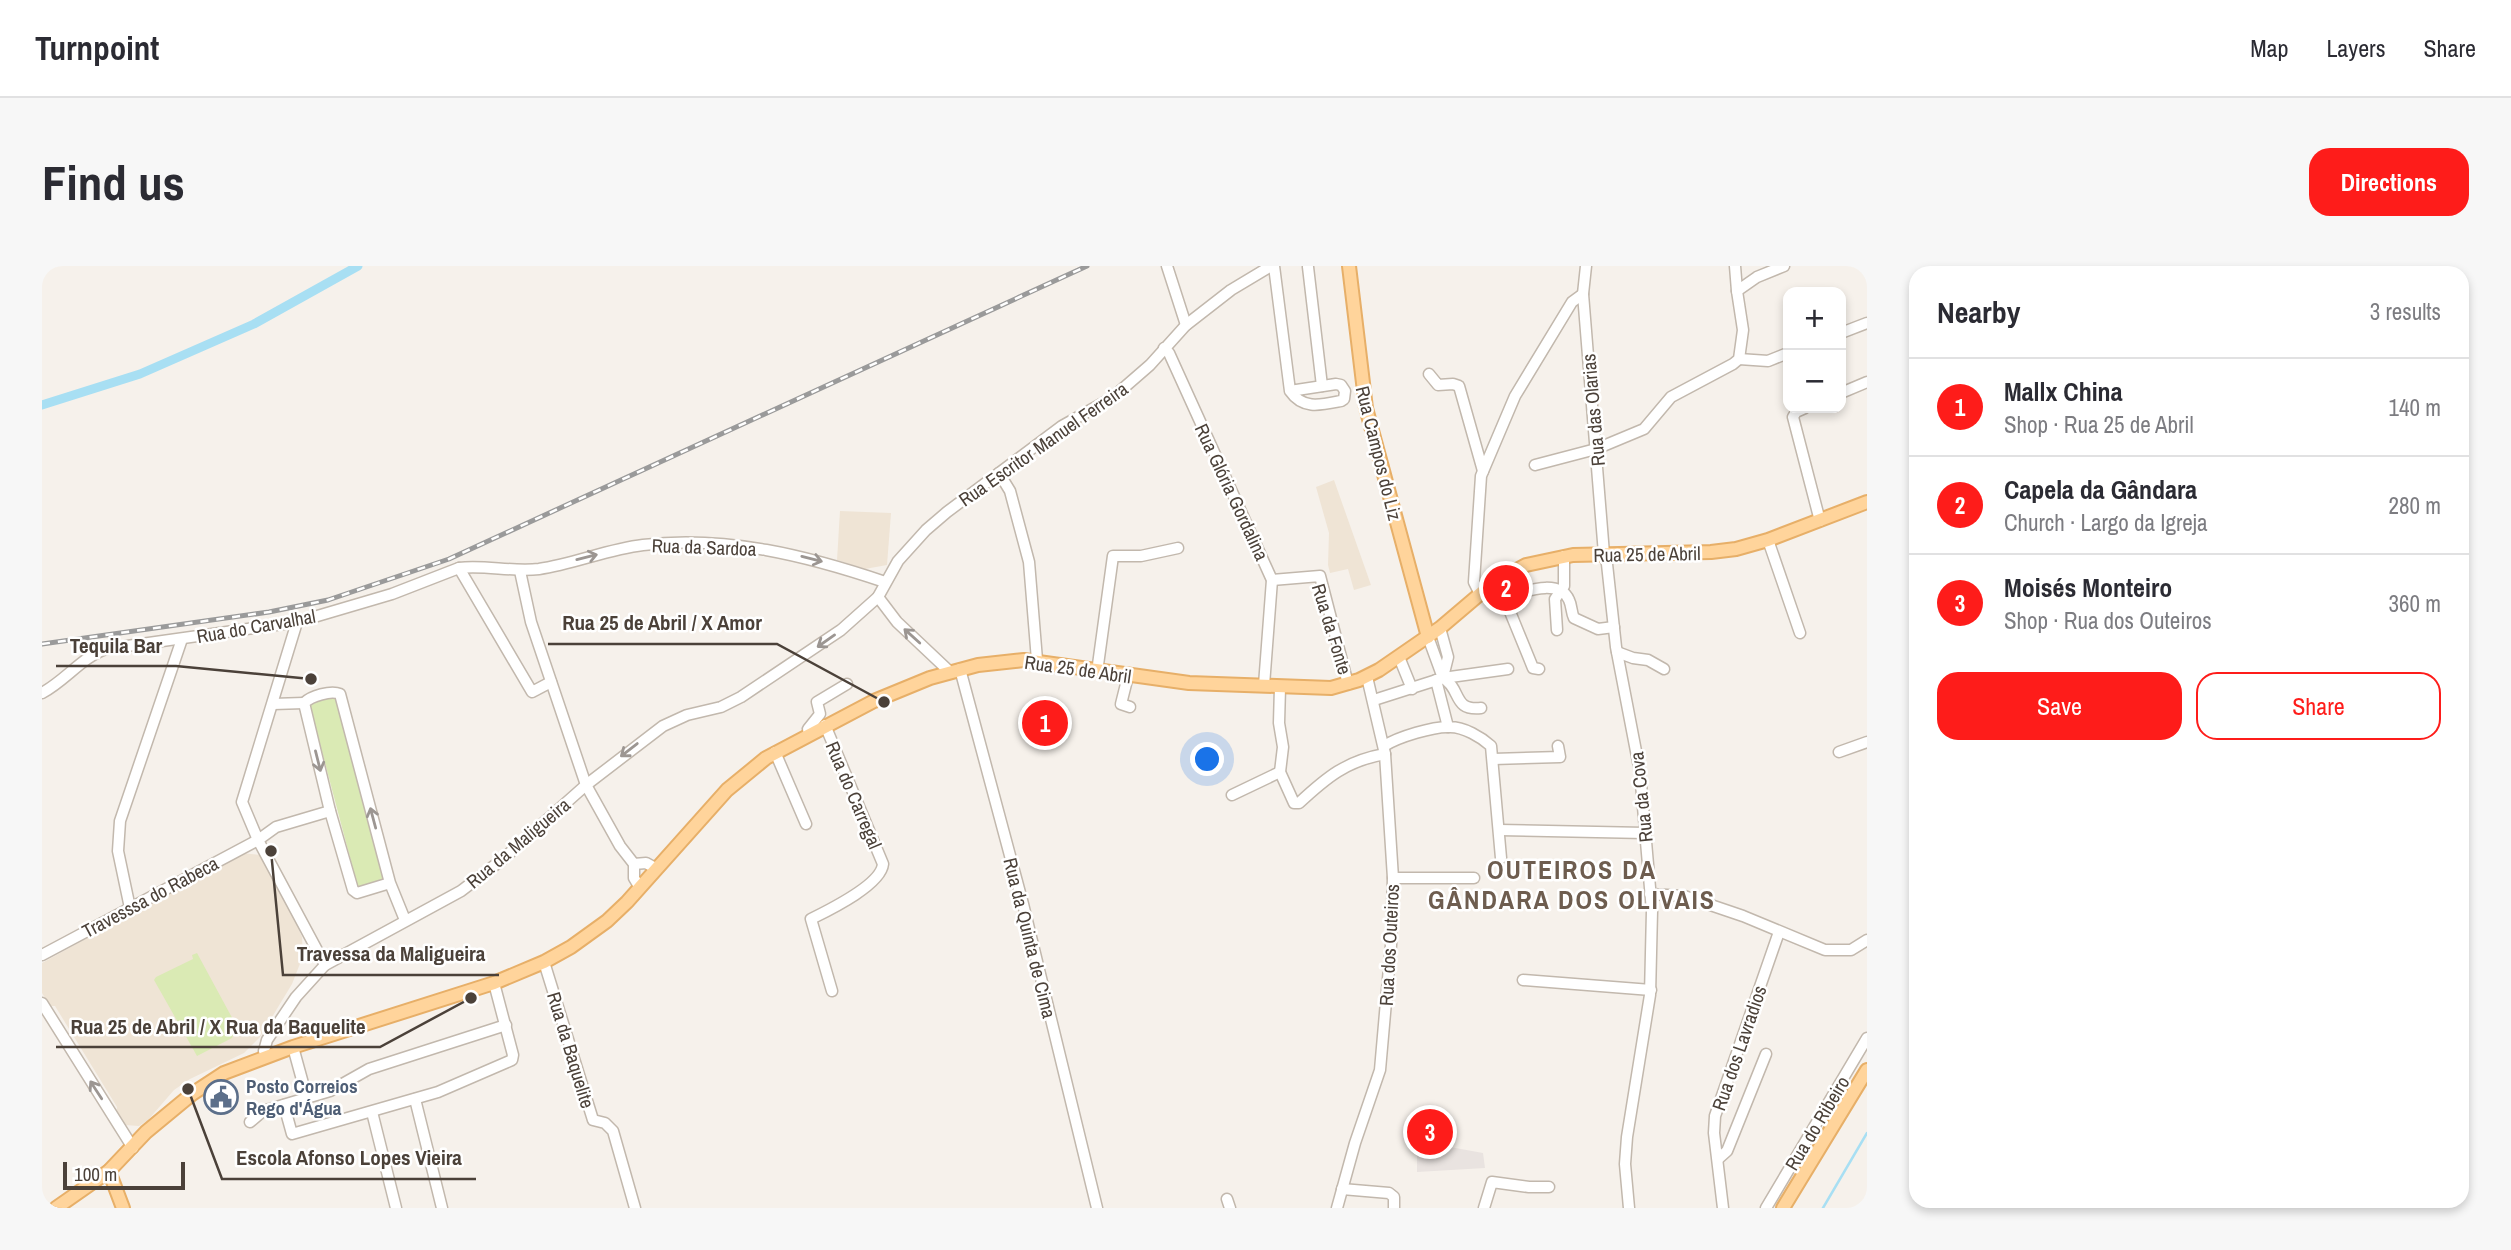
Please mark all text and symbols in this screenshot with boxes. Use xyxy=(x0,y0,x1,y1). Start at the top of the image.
text: Turnpoint xyxy=(35,26,159,70)
text: Map xyxy=(2250,32,2288,64)
text: Layers xyxy=(2326,32,2385,64)
text: Share xyxy=(2423,32,2476,64)
button: Directions xyxy=(2309,148,2469,216)
text: Find us xyxy=(42,149,185,215)
map controls xyxy=(1783,287,1846,413)
button: + xyxy=(1783,287,1846,350)
text: Nearby xyxy=(1937,292,2020,332)
text: 3 results xyxy=(2370,296,2441,327)
button: − xyxy=(1783,350,1846,413)
street label: Rua das Olarias xyxy=(1575,353,1611,467)
text: Mallx China xyxy=(2004,374,2122,409)
street label: Rua Escritor Manuel Ferreira xyxy=(953,376,1133,512)
street label: Rua Campos do Liz xyxy=(1350,383,1408,523)
text: 1 xyxy=(1955,392,1965,423)
text: 140 m xyxy=(2389,392,2441,423)
text: Shop · Rua 25 de Abril xyxy=(2004,409,2194,440)
street label: Rua Glória Gordalina xyxy=(1189,419,1275,565)
text: Capela da Gândara xyxy=(2004,472,2197,507)
text: 2 xyxy=(1955,490,1965,521)
text: 280 m xyxy=(2389,490,2441,521)
text: Church · Largo da Igreja xyxy=(2004,507,2207,538)
street label: Rua da Sardoa xyxy=(651,532,757,562)
street label: Rua 25 de Abril xyxy=(1593,540,1701,568)
one-way arrow xyxy=(575,550,598,563)
one-way arrow xyxy=(800,553,823,566)
pin: 2 xyxy=(1483,562,1529,614)
text: Moisés Monteiro xyxy=(2004,570,2172,605)
street label: Rua da Fonte xyxy=(1306,580,1358,678)
text: 3 xyxy=(1955,588,1965,619)
text: 360 m xyxy=(2389,588,2441,619)
callout: Rua 25 de Abril / X Amor xyxy=(548,602,777,644)
street label: Rua do Carvalhal xyxy=(194,603,318,649)
text: Shop · Rua dos Outeiros xyxy=(2004,605,2212,636)
text: Rua 25 de Abril / X Amor xyxy=(562,608,762,637)
callout: Tequila Bar xyxy=(56,624,176,666)
one-way arrow xyxy=(903,628,921,644)
text: Tequila Bar xyxy=(70,631,163,660)
one-way arrow xyxy=(817,634,836,648)
street label: Rua 25 de Abril xyxy=(1023,649,1133,689)
button: Save xyxy=(1937,672,2182,740)
button: Share xyxy=(2196,672,2441,740)
pin: 1 xyxy=(1022,697,1068,749)
street label: Rua do Carregal xyxy=(820,737,888,853)
your location xyxy=(1190,742,1224,776)
one-way arrow xyxy=(621,743,639,758)
one-way arrow xyxy=(312,749,325,772)
street label: Rua da Cova xyxy=(1623,750,1659,844)
street label: Rua da Maligueira xyxy=(461,792,576,894)
one-way arrow xyxy=(365,807,378,829)
street label: Travesssa do Rabeca xyxy=(77,850,223,944)
district label: OUTEIROS DA GÂNDARA DOS OLIVAIS xyxy=(1428,852,1716,917)
street label: Rua da Quinta de Cima xyxy=(997,855,1063,1021)
street label: Rua dos Outeiros xyxy=(1373,883,1405,1007)
callout: Travessa da Maligueira xyxy=(283,933,499,975)
text: Travessa da Maligueira xyxy=(297,939,486,968)
street label: Rua dos Lavradios xyxy=(1705,982,1773,1114)
street label: Rua da Baquelite xyxy=(541,989,601,1111)
callout: Rua 25 de Abril / X Rua da Baquelite xyxy=(56,1005,380,1047)
text: Rua 25 de Abril / X Rua da Baquelite xyxy=(70,1012,366,1041)
street label: Rua do Ribeiro xyxy=(1779,1071,1855,1175)
place label: Posto Correios Rego d'Água xyxy=(246,1073,358,1121)
public building icon: Posto Correios Rego d'Água xyxy=(202,1078,240,1116)
one-way arrow xyxy=(89,1081,103,1101)
pin: 3 xyxy=(1407,1106,1453,1158)
callout: Escola Afonso Lopes Vieira xyxy=(222,1137,476,1179)
text: Escola Afonso Lopes Vieira xyxy=(236,1143,462,1172)
scale bar xyxy=(63,1159,186,1191)
text: 100 m xyxy=(74,1161,117,1187)

